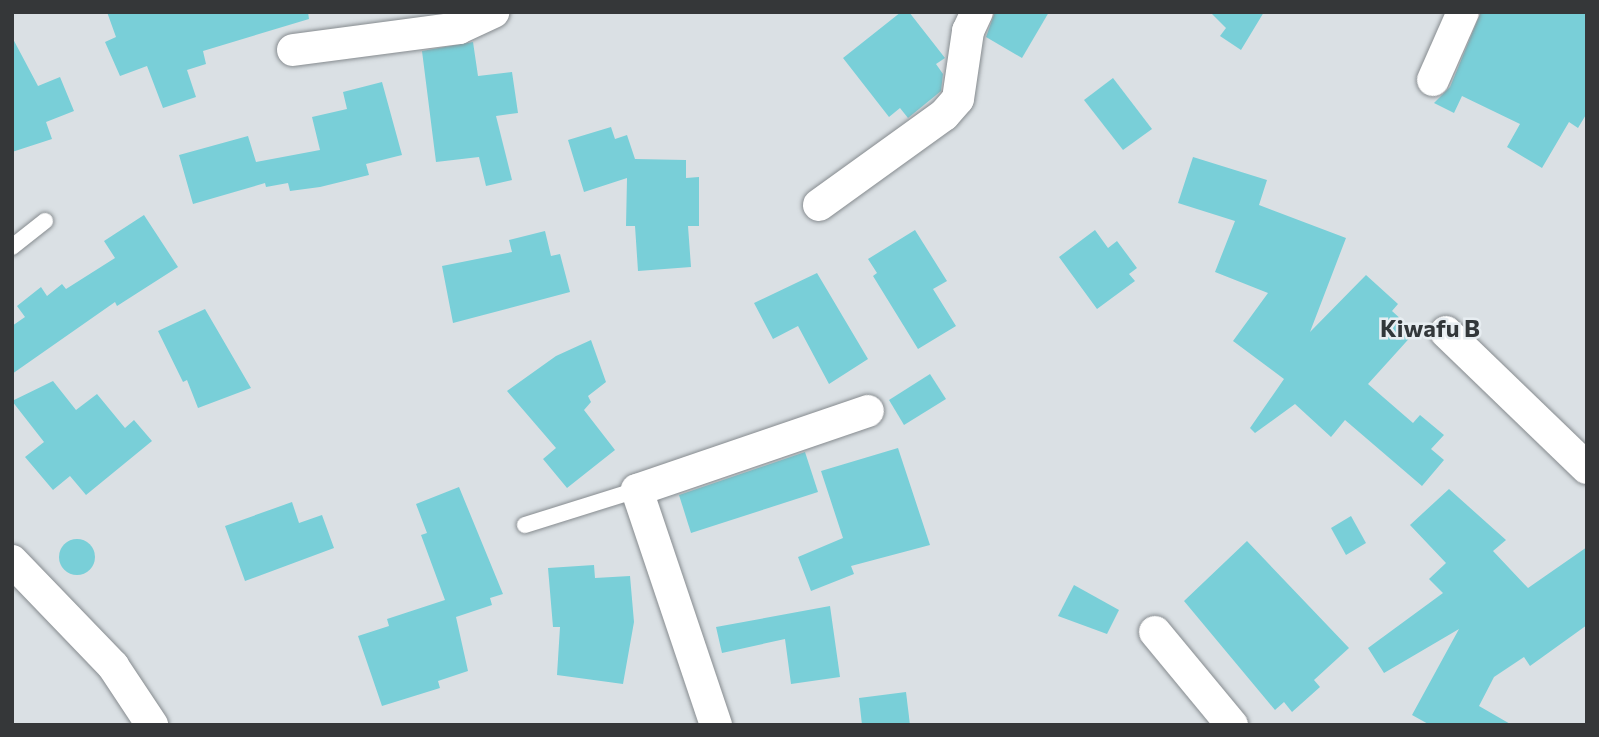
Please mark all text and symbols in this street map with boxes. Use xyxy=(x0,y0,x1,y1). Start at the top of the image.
district label: Kiwafu B xyxy=(1380,314,1480,342)

